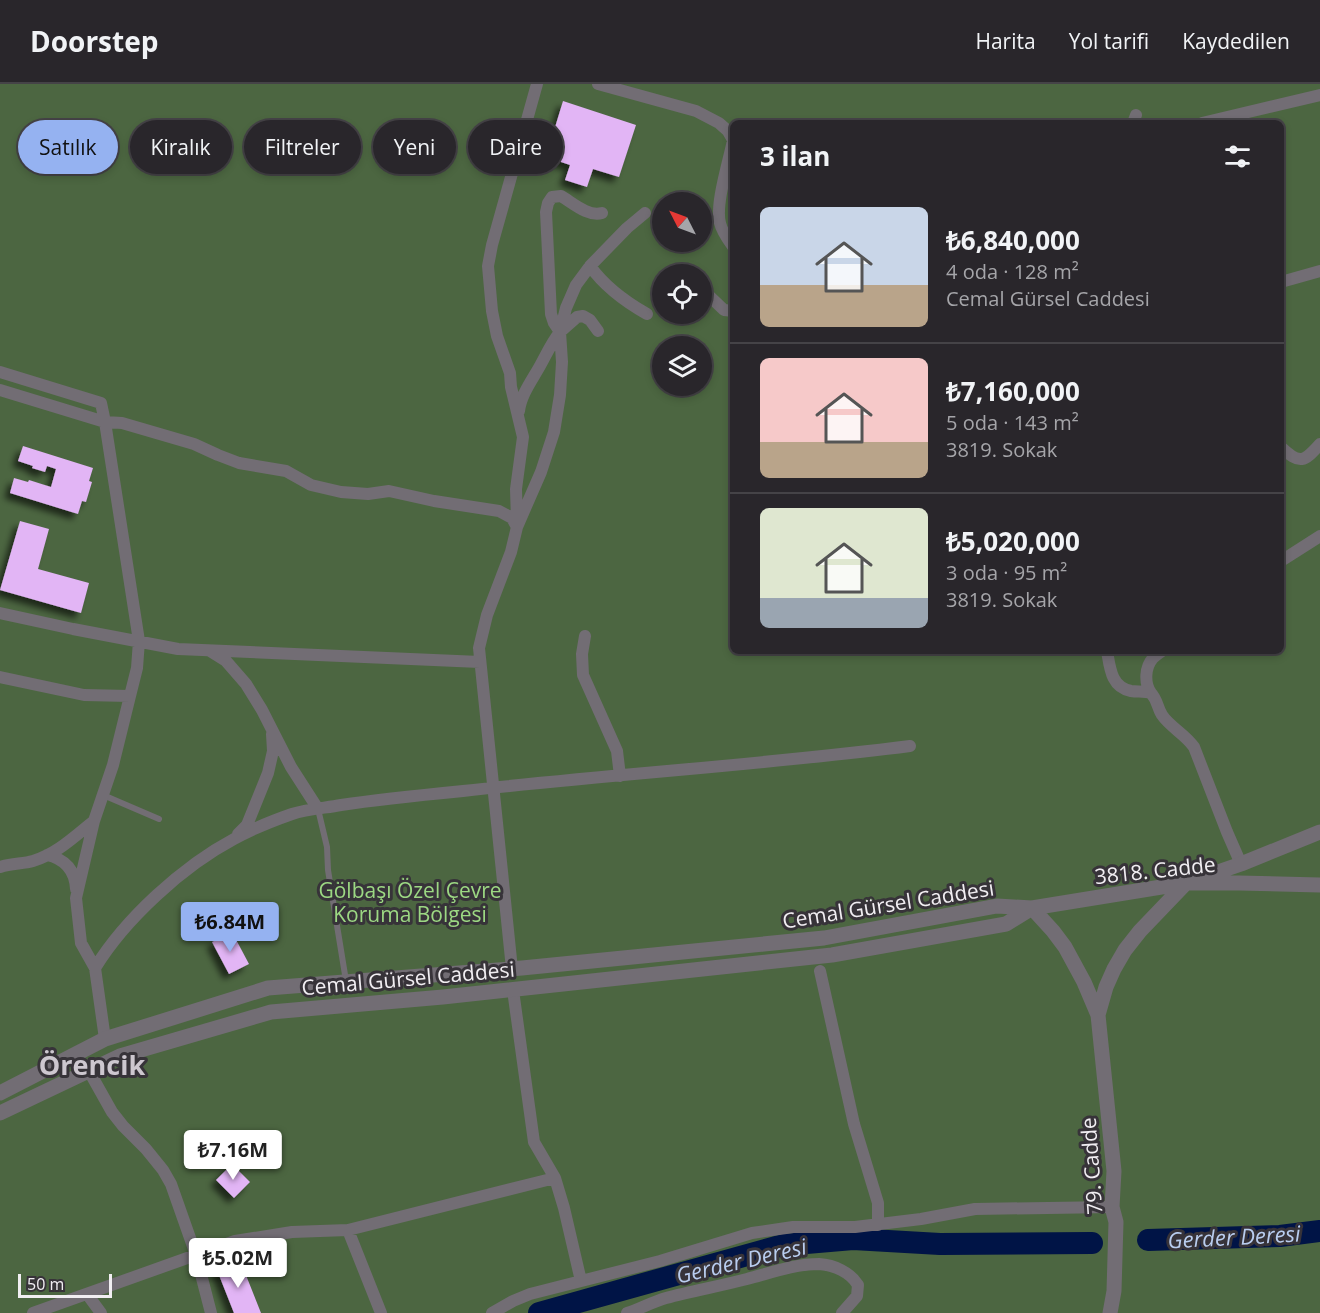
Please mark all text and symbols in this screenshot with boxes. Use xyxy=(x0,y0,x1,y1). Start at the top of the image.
text: Doorstep xyxy=(30,22,158,60)
text: Harita xyxy=(975,27,1036,55)
text: Yol tarifi xyxy=(1069,27,1149,55)
text: Kaydedilen xyxy=(1182,27,1290,55)
chip: Satılık xyxy=(18,120,118,174)
chip: Kiralık xyxy=(130,120,232,174)
chip: Filtreler xyxy=(244,120,361,174)
chip: Yeni xyxy=(373,120,456,174)
chip: Daire xyxy=(468,120,563,174)
text: 3 ilan xyxy=(760,138,830,174)
icon: filters xyxy=(1221,140,1254,173)
north arrow xyxy=(652,192,712,252)
map controls xyxy=(652,192,712,396)
text: ₺6,840,000 xyxy=(946,222,1080,258)
icon: home xyxy=(808,231,880,303)
text: 4 oda · 128 m² xyxy=(946,258,1079,285)
button: locate xyxy=(652,264,712,324)
text: Cemal Gürsel Caddesi xyxy=(946,285,1150,312)
button: layers xyxy=(652,336,712,396)
text: ₺7,160,000 xyxy=(946,373,1080,409)
icon: home xyxy=(808,382,880,454)
text: 5 oda · 143 m² xyxy=(946,409,1079,436)
text: 3819. Sokak xyxy=(946,436,1057,463)
text: ₺5,020,000 xyxy=(946,523,1080,559)
icon: home xyxy=(808,532,880,604)
text: 3 oda · 95 m² xyxy=(946,559,1067,586)
text: 3819. Sokak xyxy=(946,586,1057,613)
street label: 3818. Cadde xyxy=(1093,850,1217,890)
street label: Cemal Gürsel Caddesi xyxy=(780,873,996,935)
park label: Gölbaşı Özel Çevre Koruma Bölgesi xyxy=(318,876,502,928)
pin: ₺6.84M xyxy=(181,902,279,953)
text: ₺6.84M xyxy=(195,908,265,935)
street label: Cemal Gürsel Caddesi xyxy=(300,955,516,1001)
district label: Örencik xyxy=(39,1046,145,1083)
street label: 79. Cadde xyxy=(1074,1116,1108,1216)
pin: ₺7.16M xyxy=(184,1130,282,1181)
text: ₺7.16M xyxy=(198,1136,268,1163)
water label: Gerder Deresi xyxy=(1167,1218,1302,1254)
water label: Gerder Deresi xyxy=(673,1230,810,1290)
pin: ₺5.02M xyxy=(189,1238,287,1289)
text: ₺5.02M xyxy=(203,1244,273,1271)
scale bar xyxy=(18,1271,112,1298)
text: 50 m xyxy=(27,1273,64,1295)

